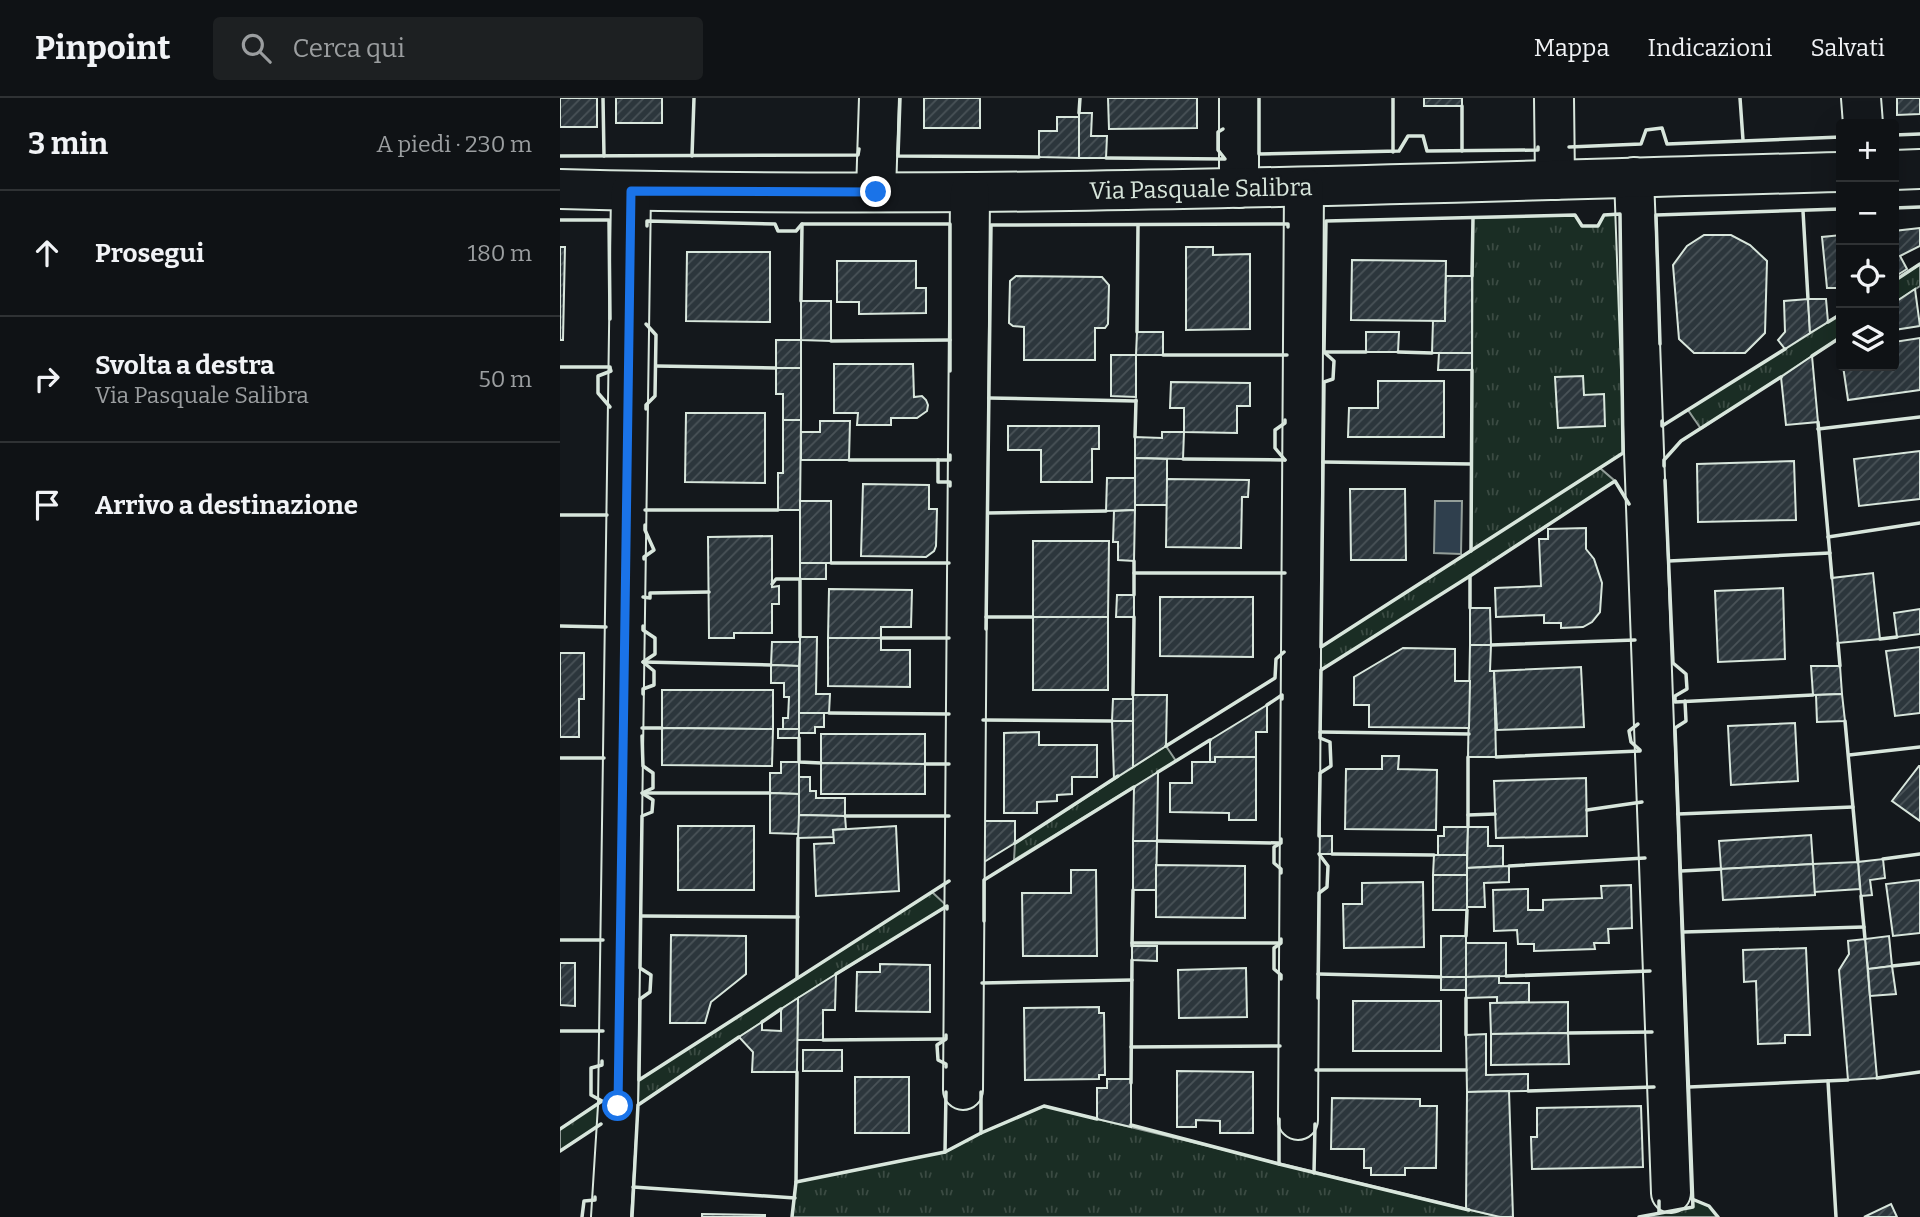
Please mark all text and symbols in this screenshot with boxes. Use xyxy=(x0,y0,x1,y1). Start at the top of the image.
search box xyxy=(213,17,703,80)
text: Pinpoint xyxy=(35,28,171,68)
icon: search xyxy=(237,29,275,67)
text: Cerca qui xyxy=(293,33,405,64)
text: Mappa xyxy=(1534,34,1610,62)
text: Indicazioni xyxy=(1648,34,1772,62)
text: Salvati xyxy=(1810,34,1885,62)
map controls xyxy=(1836,119,1899,371)
button: + xyxy=(1836,119,1899,182)
text: 3 min xyxy=(28,126,108,162)
text: A piedi · 230 m xyxy=(376,130,532,158)
street label: Via Pasquale Salibra xyxy=(1089,173,1313,205)
route end xyxy=(860,176,891,207)
button: − xyxy=(1836,182,1899,245)
icon: ahead xyxy=(28,234,66,272)
text: Prosegui xyxy=(95,238,204,269)
text: 180 m xyxy=(468,239,532,267)
button: locate xyxy=(1836,245,1899,308)
button: layers xyxy=(1836,308,1899,371)
text: Svolta a destra xyxy=(95,350,274,381)
icon: right xyxy=(28,360,66,398)
text: 50 m xyxy=(478,365,532,393)
text: Via Pasquale Salibra xyxy=(95,381,309,409)
icon: arrive xyxy=(28,486,66,524)
text: Arrivo a destinazione xyxy=(95,490,358,521)
route start xyxy=(602,1090,633,1121)

